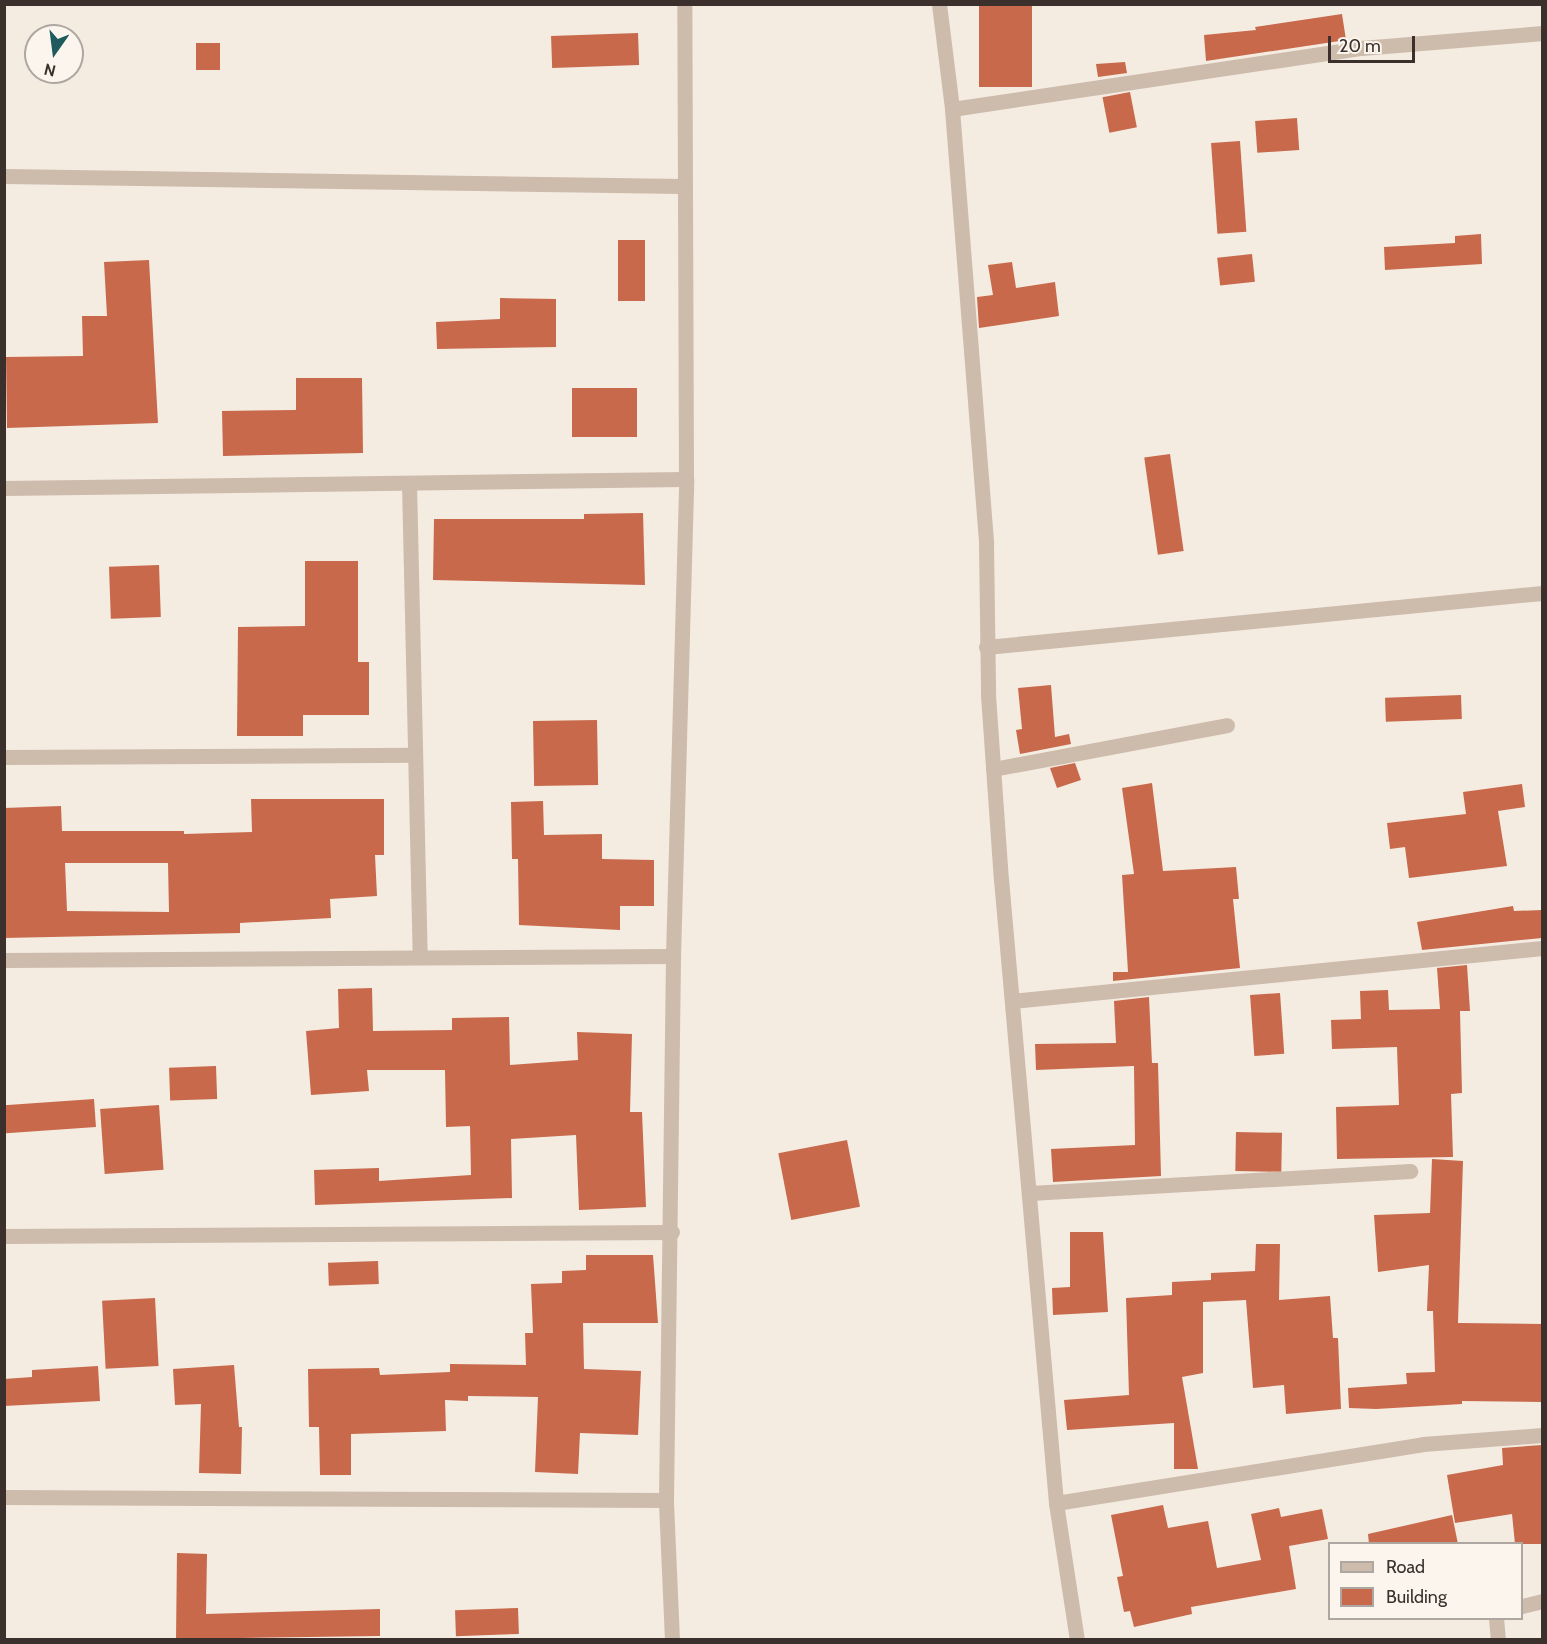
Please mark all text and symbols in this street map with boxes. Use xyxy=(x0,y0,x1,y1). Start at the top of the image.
north arrow xyxy=(24,24,84,84)
scale bar xyxy=(1331,24,1418,62)
text: 20 m xyxy=(1339,35,1381,57)
text: N xyxy=(42,59,58,81)
legend xyxy=(1328,1542,1523,1620)
text: Road xyxy=(1386,1556,1425,1578)
text: Building xyxy=(1386,1586,1447,1608)

